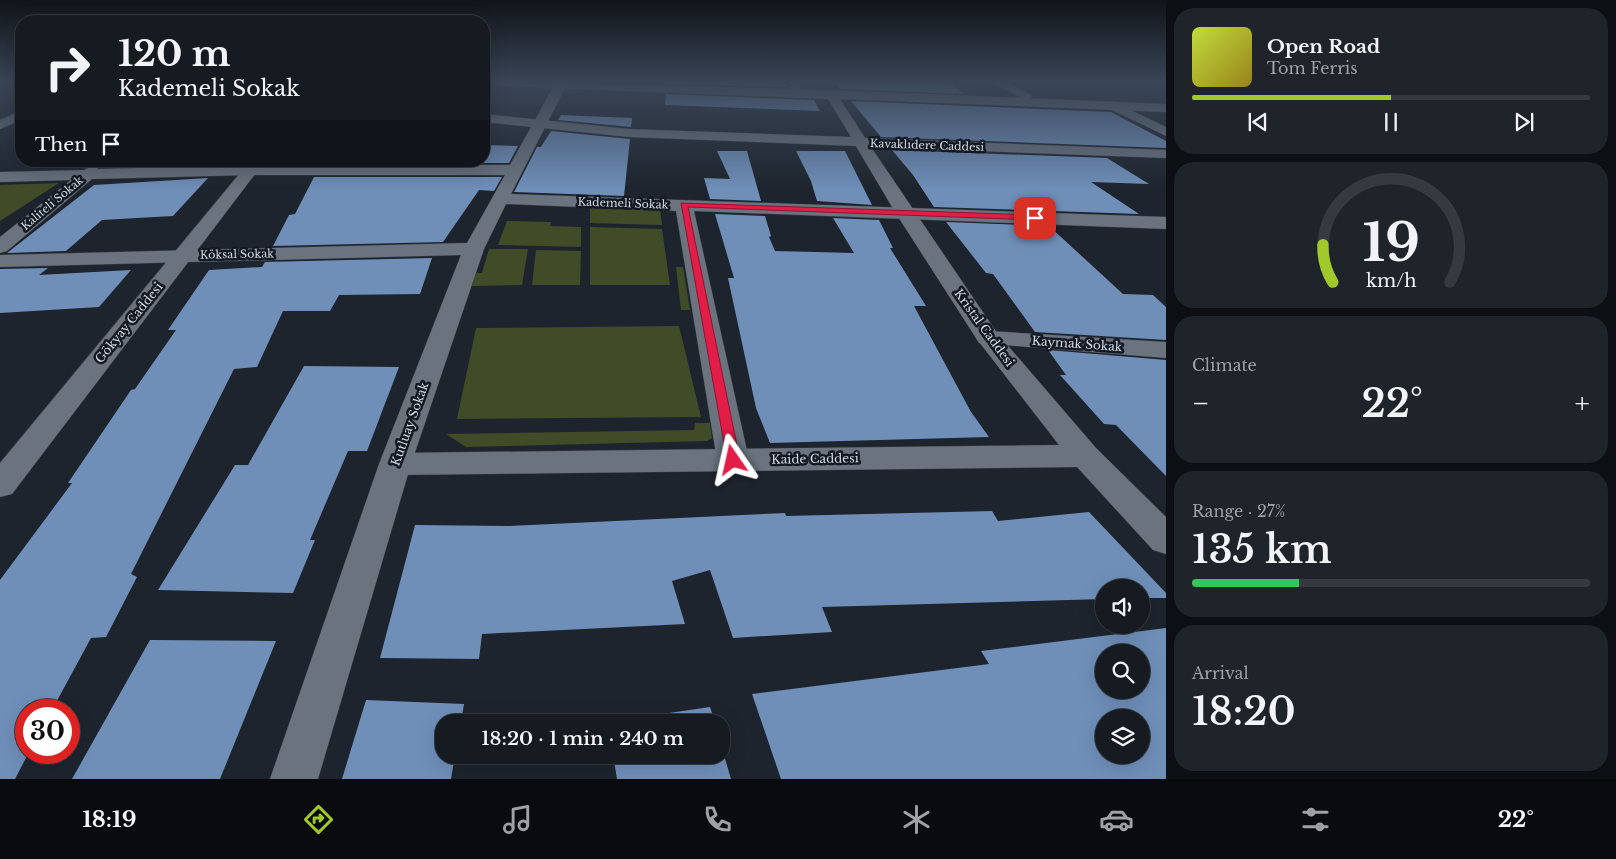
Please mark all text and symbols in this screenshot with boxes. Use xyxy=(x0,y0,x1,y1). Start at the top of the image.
text: 120 m xyxy=(118,32,231,75)
icon: right xyxy=(35,35,100,100)
text: Open Road xyxy=(1267,35,1380,58)
text: Tom Ferris xyxy=(1267,58,1358,78)
text: Kademeli Sokak xyxy=(118,75,300,102)
icon: previous xyxy=(1244,108,1272,136)
icon: pause xyxy=(1377,108,1405,136)
icon: next xyxy=(1510,108,1538,136)
icon: arrive xyxy=(97,130,125,158)
text: Then xyxy=(35,133,87,156)
street label: Kavaklıdere Caddesi xyxy=(870,136,985,154)
street label: Kaliteli Sokak xyxy=(18,173,86,233)
street label: Kademeli Sokak xyxy=(577,194,669,212)
pin xyxy=(1014,197,1056,239)
icon: arrive xyxy=(1021,204,1049,232)
text: 19 xyxy=(1362,211,1420,275)
street label: Köksal Sokak xyxy=(200,246,274,262)
text: km/h xyxy=(1366,270,1416,292)
street label: Gökyay Caddesi xyxy=(92,279,166,366)
street label: Kristal Caddesi xyxy=(951,286,1018,369)
street label: Kaymak Sokak xyxy=(1031,333,1123,354)
text: Climate xyxy=(1192,355,1257,375)
street label: Kutluay Sokak xyxy=(387,379,432,468)
text: 22° xyxy=(1361,380,1423,427)
text: − xyxy=(1192,386,1210,421)
text: + xyxy=(1575,386,1590,421)
position arrow xyxy=(706,433,758,485)
street label: Kaide Caddesi xyxy=(771,450,859,467)
text: Range · 27% xyxy=(1192,501,1286,521)
text: 135 km xyxy=(1192,526,1332,573)
map controls xyxy=(1095,579,1150,764)
button: sound xyxy=(1095,579,1150,634)
button: search xyxy=(1095,644,1150,699)
text: Arrival xyxy=(1192,663,1249,683)
text: 18:20 xyxy=(1192,688,1296,735)
speed limit sign: 30 xyxy=(15,699,80,764)
button: layers xyxy=(1095,709,1150,764)
text: 18:20 · 1 min · 240 m xyxy=(481,727,684,750)
icon: directions xyxy=(301,802,336,837)
icon: music xyxy=(500,802,535,837)
icon: phone xyxy=(700,802,735,837)
icon: climate xyxy=(899,802,934,837)
icon: car xyxy=(1099,802,1134,837)
icon: filters xyxy=(1298,802,1333,837)
text: 18:19 xyxy=(82,806,136,833)
text: 22° xyxy=(1498,806,1534,833)

